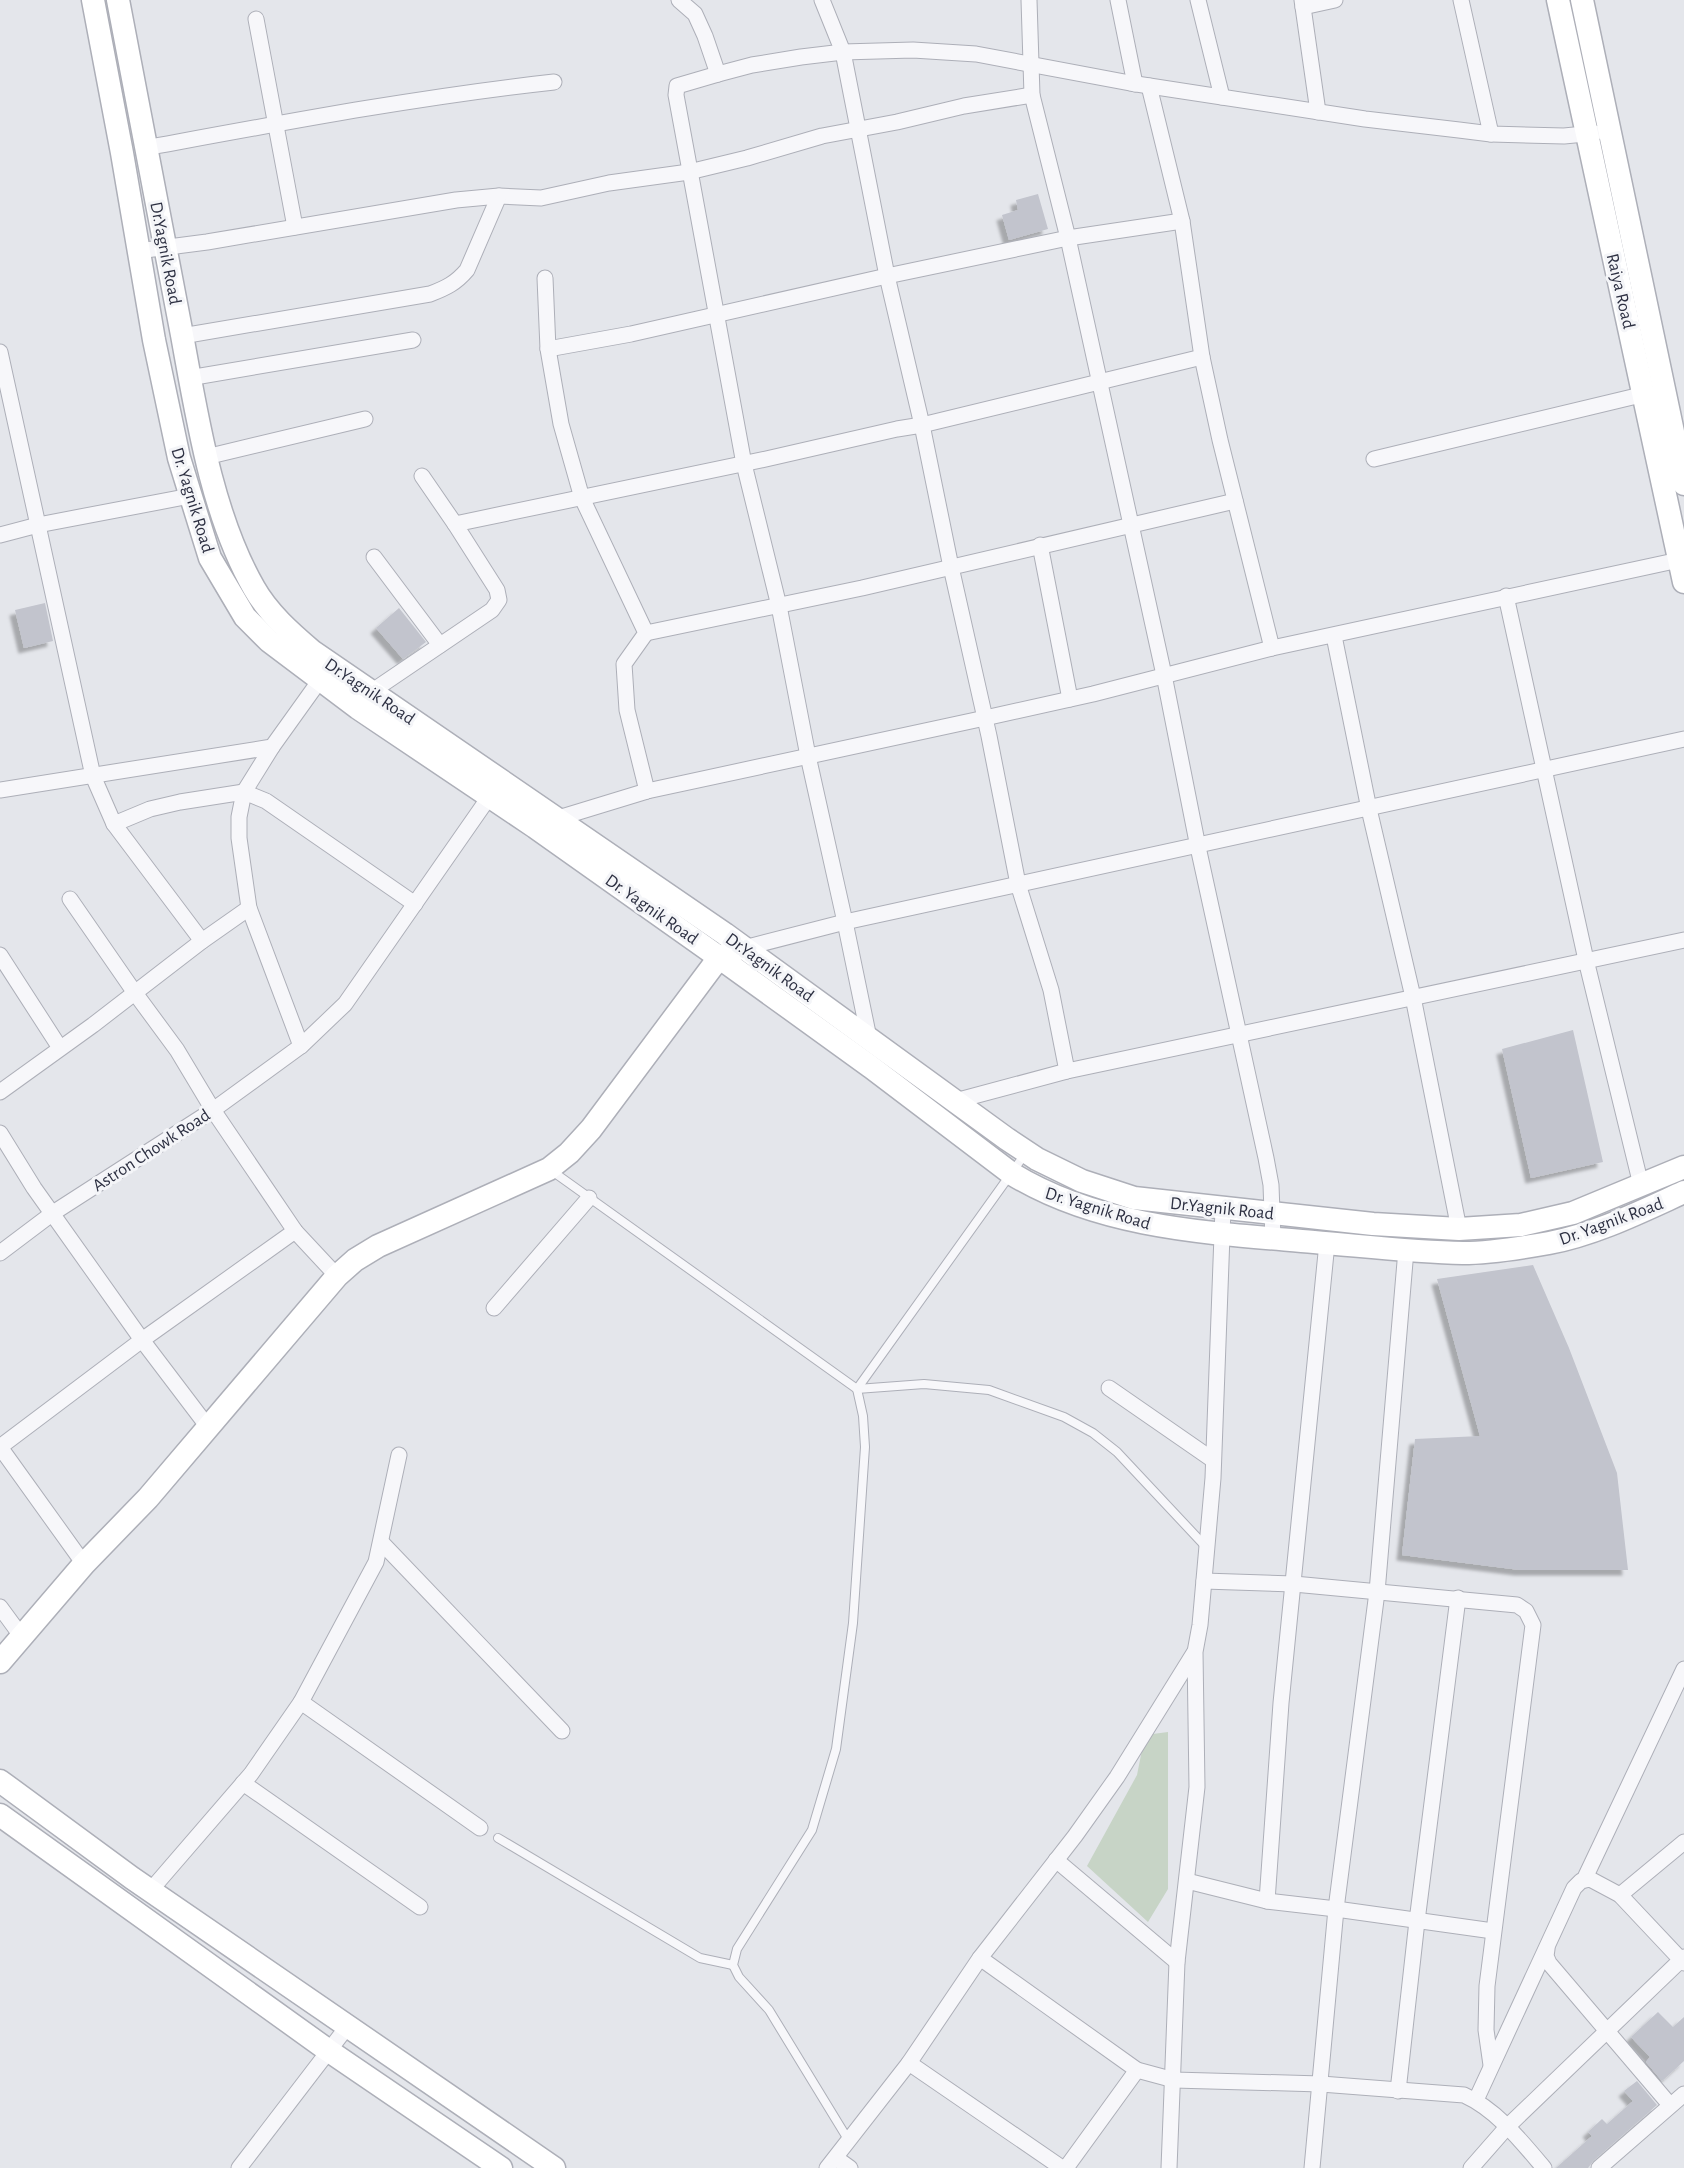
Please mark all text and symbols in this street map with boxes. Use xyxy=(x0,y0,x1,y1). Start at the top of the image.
street label: Dr.Yagnik Road xyxy=(146,200,184,306)
street label: Raiya Road xyxy=(1603,252,1637,331)
street label: Dr. Yagnik Road xyxy=(167,445,217,555)
street label: Dr.Yagnik Road xyxy=(321,655,418,728)
street label: Dr. Yagnik Road xyxy=(602,871,701,948)
street label: Dr.Yagnik Road xyxy=(722,930,817,1006)
street label: Astron Chowk Road xyxy=(90,1106,213,1195)
street label: Dr. Yagnik Road xyxy=(1043,1184,1153,1234)
street label: Dr.Yagnik Road xyxy=(1169,1195,1275,1223)
street label: Dr. Yagnik Road xyxy=(1557,1195,1666,1249)

